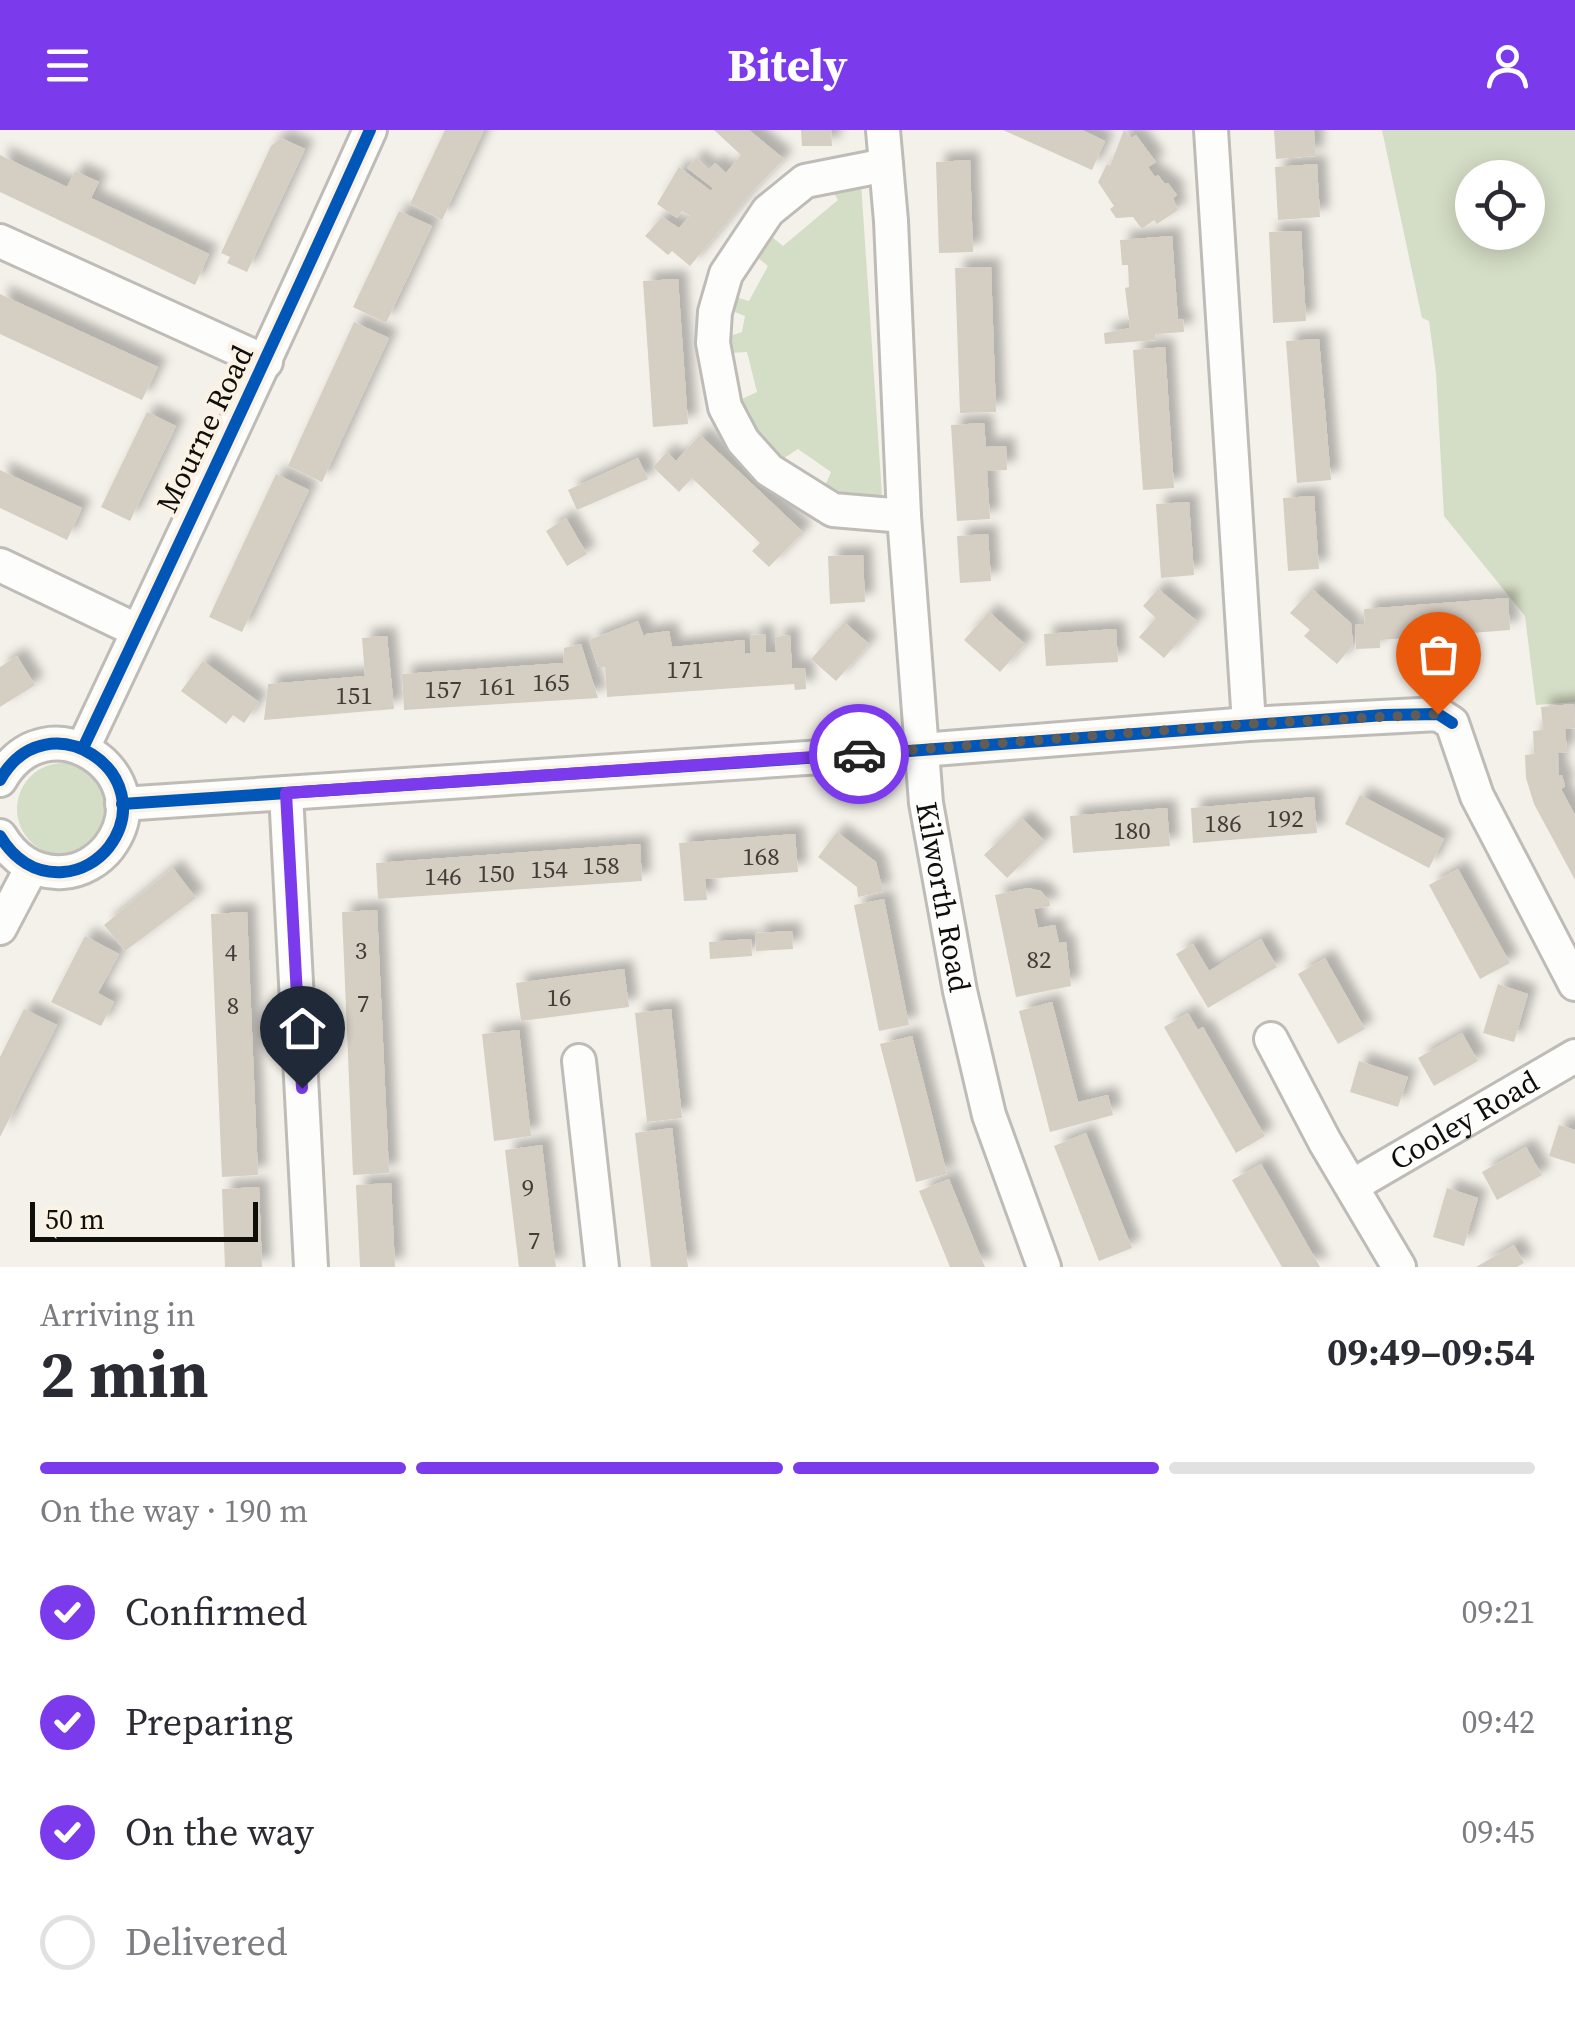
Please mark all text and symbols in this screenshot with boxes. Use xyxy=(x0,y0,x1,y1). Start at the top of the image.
text: Bitely xyxy=(727,34,848,96)
icon: menu xyxy=(40,38,95,93)
icon: person xyxy=(1480,38,1535,93)
map controls xyxy=(1455,160,1545,250)
button: locate xyxy=(1455,160,1545,250)
street label: Mourne Road xyxy=(146,338,263,519)
pin xyxy=(1396,612,1481,715)
icon: bag xyxy=(1411,627,1466,682)
house number: 171 xyxy=(666,652,704,686)
house number: 165 xyxy=(532,665,570,699)
house number: 161 xyxy=(478,669,516,703)
house number: 157 xyxy=(424,672,462,706)
house number: 151 xyxy=(335,678,373,712)
courier xyxy=(809,704,909,804)
icon: car xyxy=(832,727,887,782)
street label: Kilworth Road xyxy=(906,799,981,995)
house number: 192 xyxy=(1266,801,1304,835)
house number: 186 xyxy=(1204,806,1242,840)
house number: 180 xyxy=(1113,813,1151,847)
house number: 168 xyxy=(742,839,780,873)
house number: 158 xyxy=(582,848,620,882)
house number: 154 xyxy=(530,852,568,886)
house number: 150 xyxy=(477,856,515,890)
house number: 146 xyxy=(424,859,462,893)
house number: 3 xyxy=(355,933,367,967)
house number: 4 xyxy=(225,935,238,969)
house number: 82 xyxy=(1026,942,1052,976)
house number: 16 xyxy=(546,980,572,1014)
pin xyxy=(260,986,345,1089)
house number: 7 xyxy=(357,986,369,1020)
house number: 8 xyxy=(227,988,239,1022)
icon: home xyxy=(275,1001,330,1056)
street label: Cooley Road xyxy=(1382,1061,1546,1180)
house number: 9 xyxy=(522,1170,534,1204)
scale bar xyxy=(30,1197,258,1242)
text: 50 m xyxy=(45,1200,105,1238)
house number: 7 xyxy=(528,1223,540,1257)
text: Arriving in xyxy=(40,1293,195,1337)
text: 09:49–09:54 xyxy=(1327,1326,1535,1378)
text: 2 min xyxy=(40,1330,209,1419)
text: On the way · 190 m xyxy=(40,1489,308,1533)
icon: check xyxy=(40,1585,95,1640)
text: Confirmed xyxy=(125,1586,307,1638)
text: 09:21 xyxy=(1461,1590,1535,1634)
icon: check xyxy=(40,1695,95,1750)
text: Preparing xyxy=(125,1696,293,1748)
text: 09:42 xyxy=(1461,1700,1535,1744)
icon: check xyxy=(40,1805,95,1860)
text: On the way xyxy=(125,1806,314,1858)
text: 09:45 xyxy=(1461,1810,1535,1854)
text: Delivered xyxy=(125,1916,288,1968)

